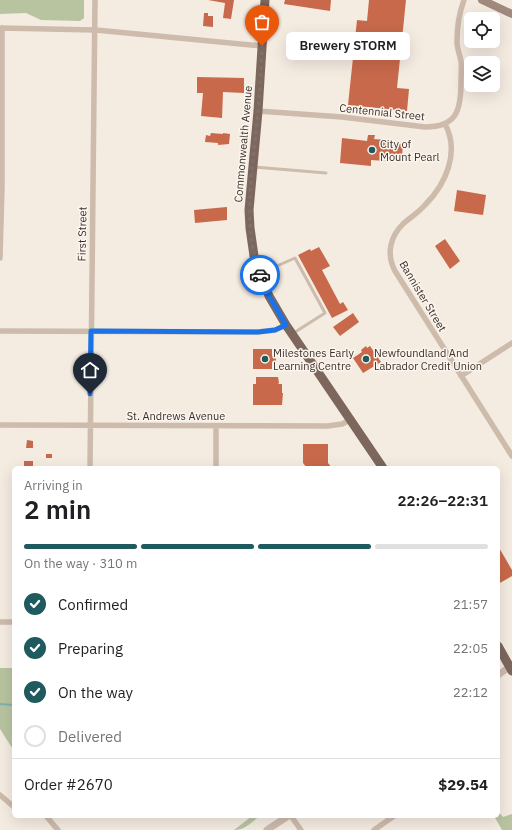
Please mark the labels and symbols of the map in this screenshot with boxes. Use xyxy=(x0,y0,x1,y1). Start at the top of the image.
pin xyxy=(245,5,279,46)
callout: Brewery STORM xyxy=(286,32,410,60)
street label: Commonwealth Avenue xyxy=(231,85,255,203)
street label: Centennial Street xyxy=(339,101,426,123)
place label: City of Mount Pearl xyxy=(380,137,439,164)
marker: City of Mount Pearl xyxy=(367,145,377,155)
street label: First Street xyxy=(75,206,89,262)
courier xyxy=(240,255,280,295)
street label: Bannister Street xyxy=(396,258,450,334)
place label: Milestones Early Learning Centre xyxy=(273,346,354,373)
place label: Newfoundland And Labrador Credit Union xyxy=(374,346,482,373)
pin xyxy=(73,353,107,394)
marker: Milestones Early Learning Centre xyxy=(260,354,270,364)
marker: Newfoundland And Labrador Credit Union xyxy=(361,354,371,364)
street label: St. Andrews Avenue xyxy=(127,409,225,423)

